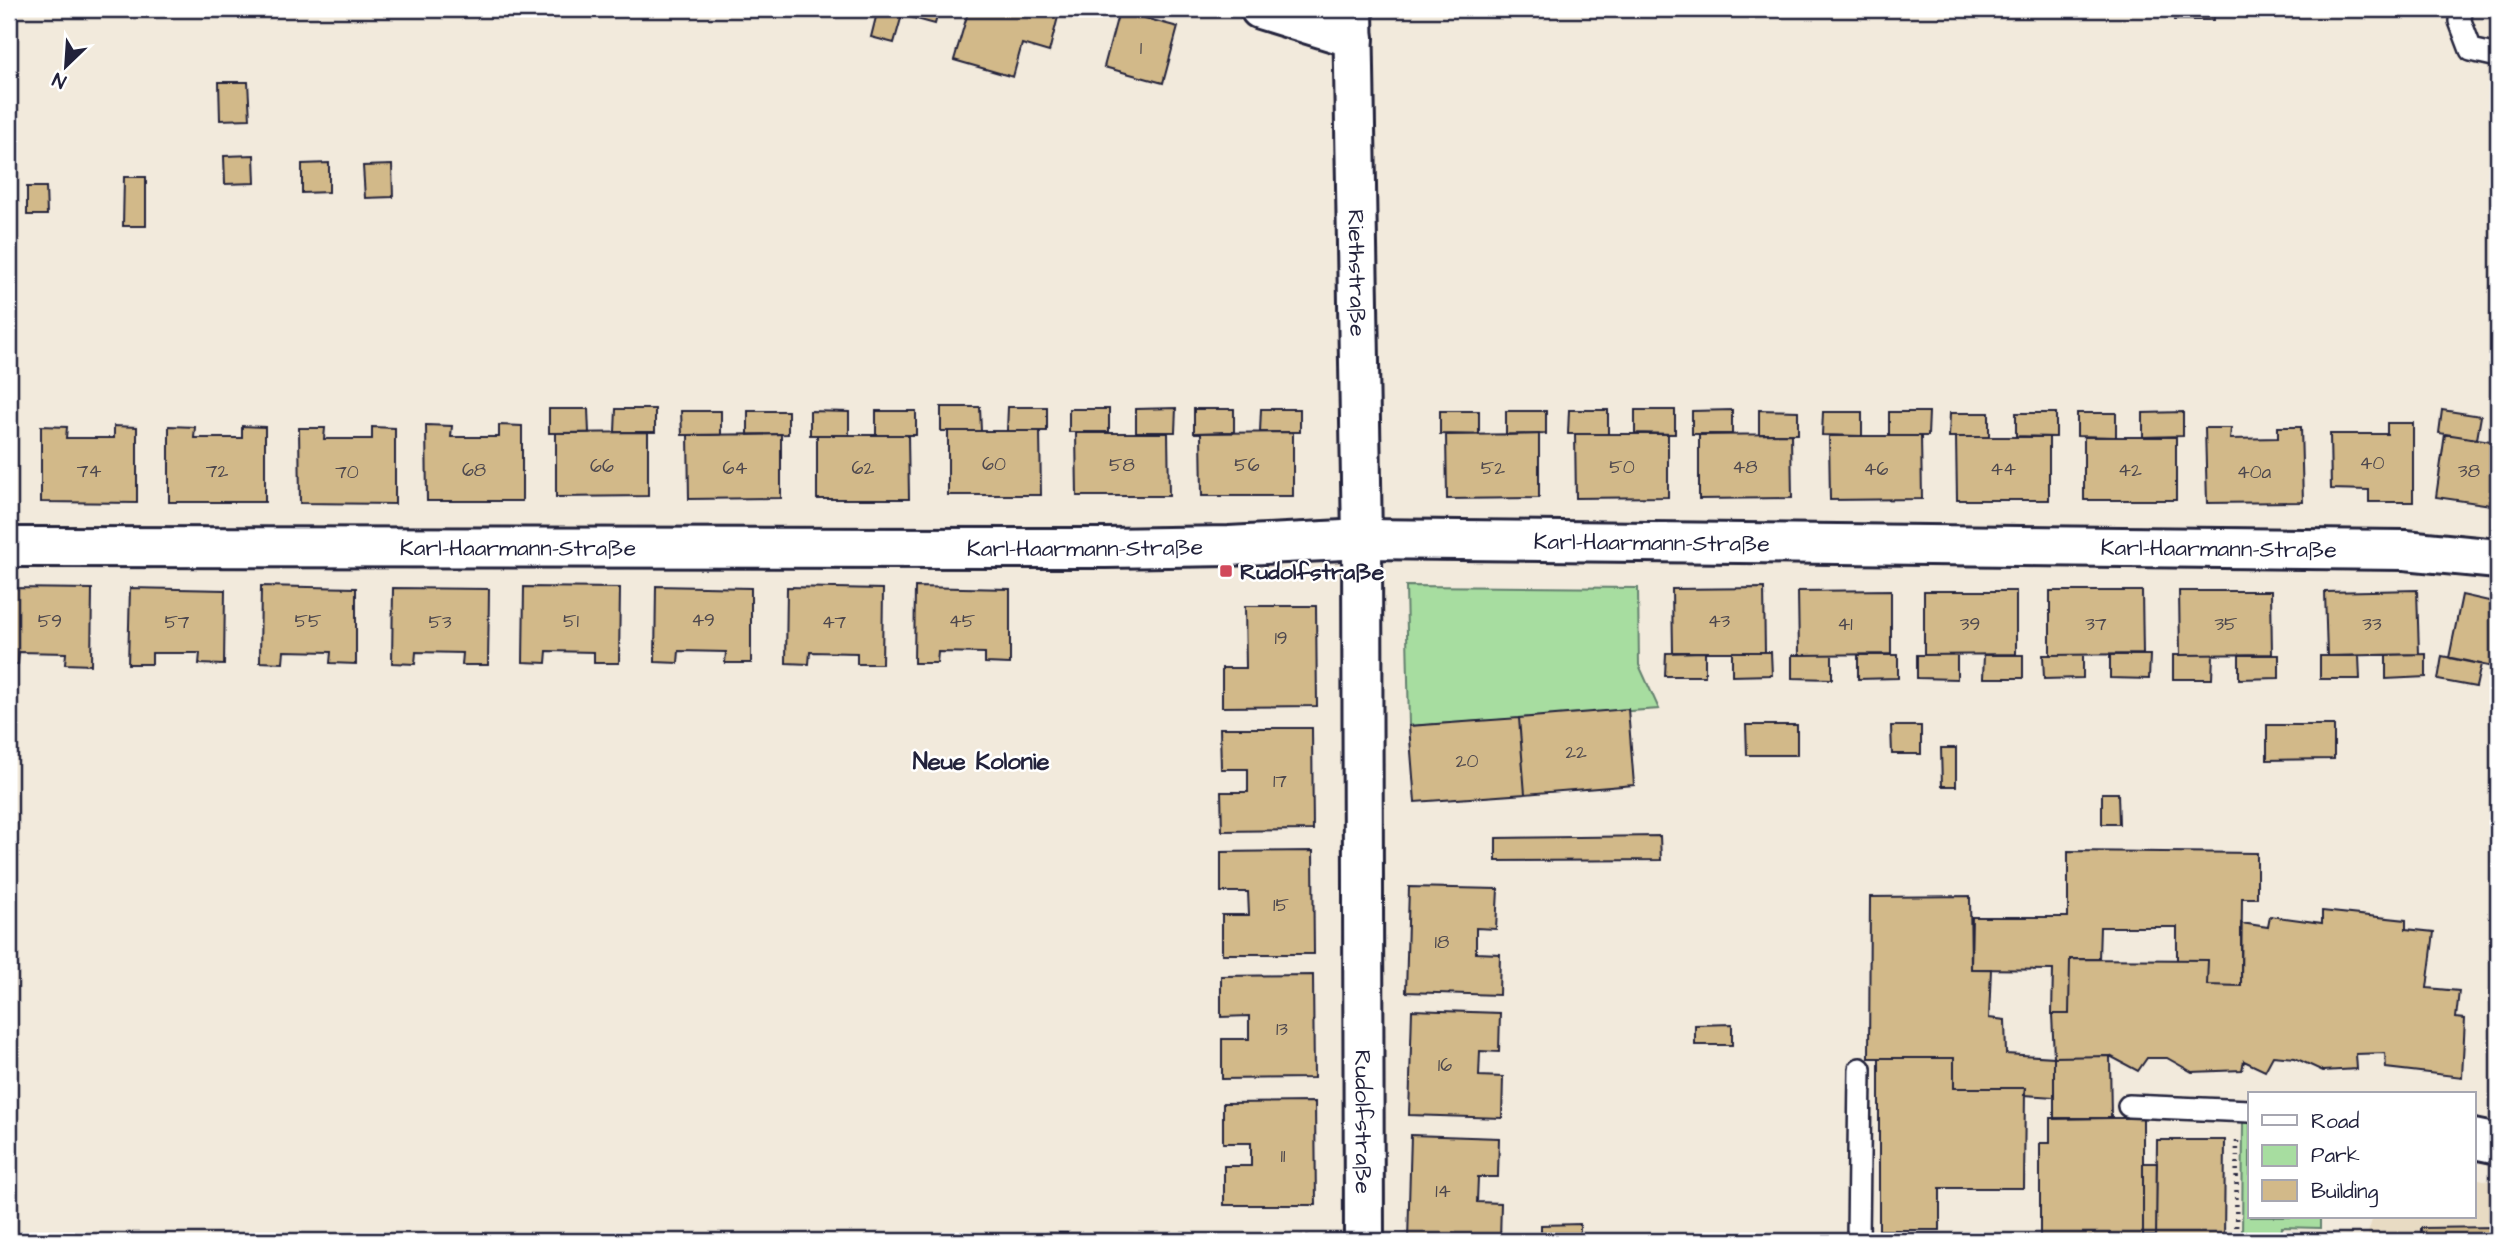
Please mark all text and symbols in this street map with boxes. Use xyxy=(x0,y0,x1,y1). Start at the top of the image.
north arrow xyxy=(32,32,102,102)
house number: 1 xyxy=(1140,35,1143,62)
text: N xyxy=(48,65,71,95)
street label: Riethstraße xyxy=(1339,209,1374,337)
house number: 40 xyxy=(2360,450,2384,477)
house number: 60 xyxy=(982,451,1006,478)
house number: 58 xyxy=(1109,452,1135,479)
house number: 56 xyxy=(1234,452,1260,479)
house number: 66 xyxy=(590,453,614,480)
house number: 50 xyxy=(1609,454,1635,481)
house number: 48 xyxy=(1732,454,1758,481)
house number: 64 xyxy=(723,455,747,482)
house number: 62 xyxy=(852,455,875,482)
house number: 52 xyxy=(1481,455,1505,482)
house number: 46 xyxy=(1864,456,1889,483)
house number: 44 xyxy=(1990,456,2016,483)
house number: 68 xyxy=(462,457,486,484)
house number: 42 xyxy=(2118,457,2142,484)
house number: 74 xyxy=(77,458,101,485)
house number: 72 xyxy=(206,458,228,485)
house number: 38 xyxy=(2458,458,2480,485)
house number: 70 xyxy=(335,459,359,486)
house number: 40a xyxy=(2237,459,2272,486)
street label: Karl-Haarmann-Straße xyxy=(1533,526,1770,560)
street label: Karl-Haarmann-Straße xyxy=(967,531,1203,565)
street label: Karl-Haarmann-Straße xyxy=(400,532,636,565)
street label: Karl-Haarmann-Straße xyxy=(2100,532,2337,566)
place label: Rudolfstraße xyxy=(1240,556,1385,588)
marker: Rudolfstraße xyxy=(1218,563,1234,579)
house number: 49 xyxy=(691,607,715,634)
house number: 59 xyxy=(38,608,62,635)
house number: 55 xyxy=(295,608,322,635)
house number: 51 xyxy=(563,608,580,635)
house number: 45 xyxy=(949,608,976,635)
house number: 43 xyxy=(1708,608,1731,635)
house number: 57 xyxy=(164,609,190,636)
house number: 53 xyxy=(428,609,452,636)
house number: 47 xyxy=(822,609,847,636)
house number: 41 xyxy=(1837,611,1853,638)
house number: 39 xyxy=(1960,611,1980,638)
house number: 37 xyxy=(2085,611,2107,638)
house number: 35 xyxy=(2214,611,2238,638)
house number: 33 xyxy=(2362,611,2382,638)
house number: 19 xyxy=(1274,625,1288,652)
house number: 22 xyxy=(1565,739,1587,766)
district label: Neue Kolonie xyxy=(913,745,1049,779)
house number: 20 xyxy=(1456,748,1478,775)
house number: 17 xyxy=(1273,768,1287,795)
house number: 15 xyxy=(1273,892,1289,919)
house number: 18 xyxy=(1435,929,1449,956)
house number: 13 xyxy=(1276,1016,1288,1043)
street label: Rudolfstraße xyxy=(1346,1050,1379,1194)
house number: 16 xyxy=(1438,1052,1452,1079)
legend xyxy=(2248,1092,2476,1218)
text: Road xyxy=(2311,1107,2359,1136)
text: Park xyxy=(2311,1141,2360,1170)
house number: 11 xyxy=(1281,1143,1286,1170)
text: Building xyxy=(2311,1177,2379,1208)
house number: 14 xyxy=(1435,1178,1451,1205)

